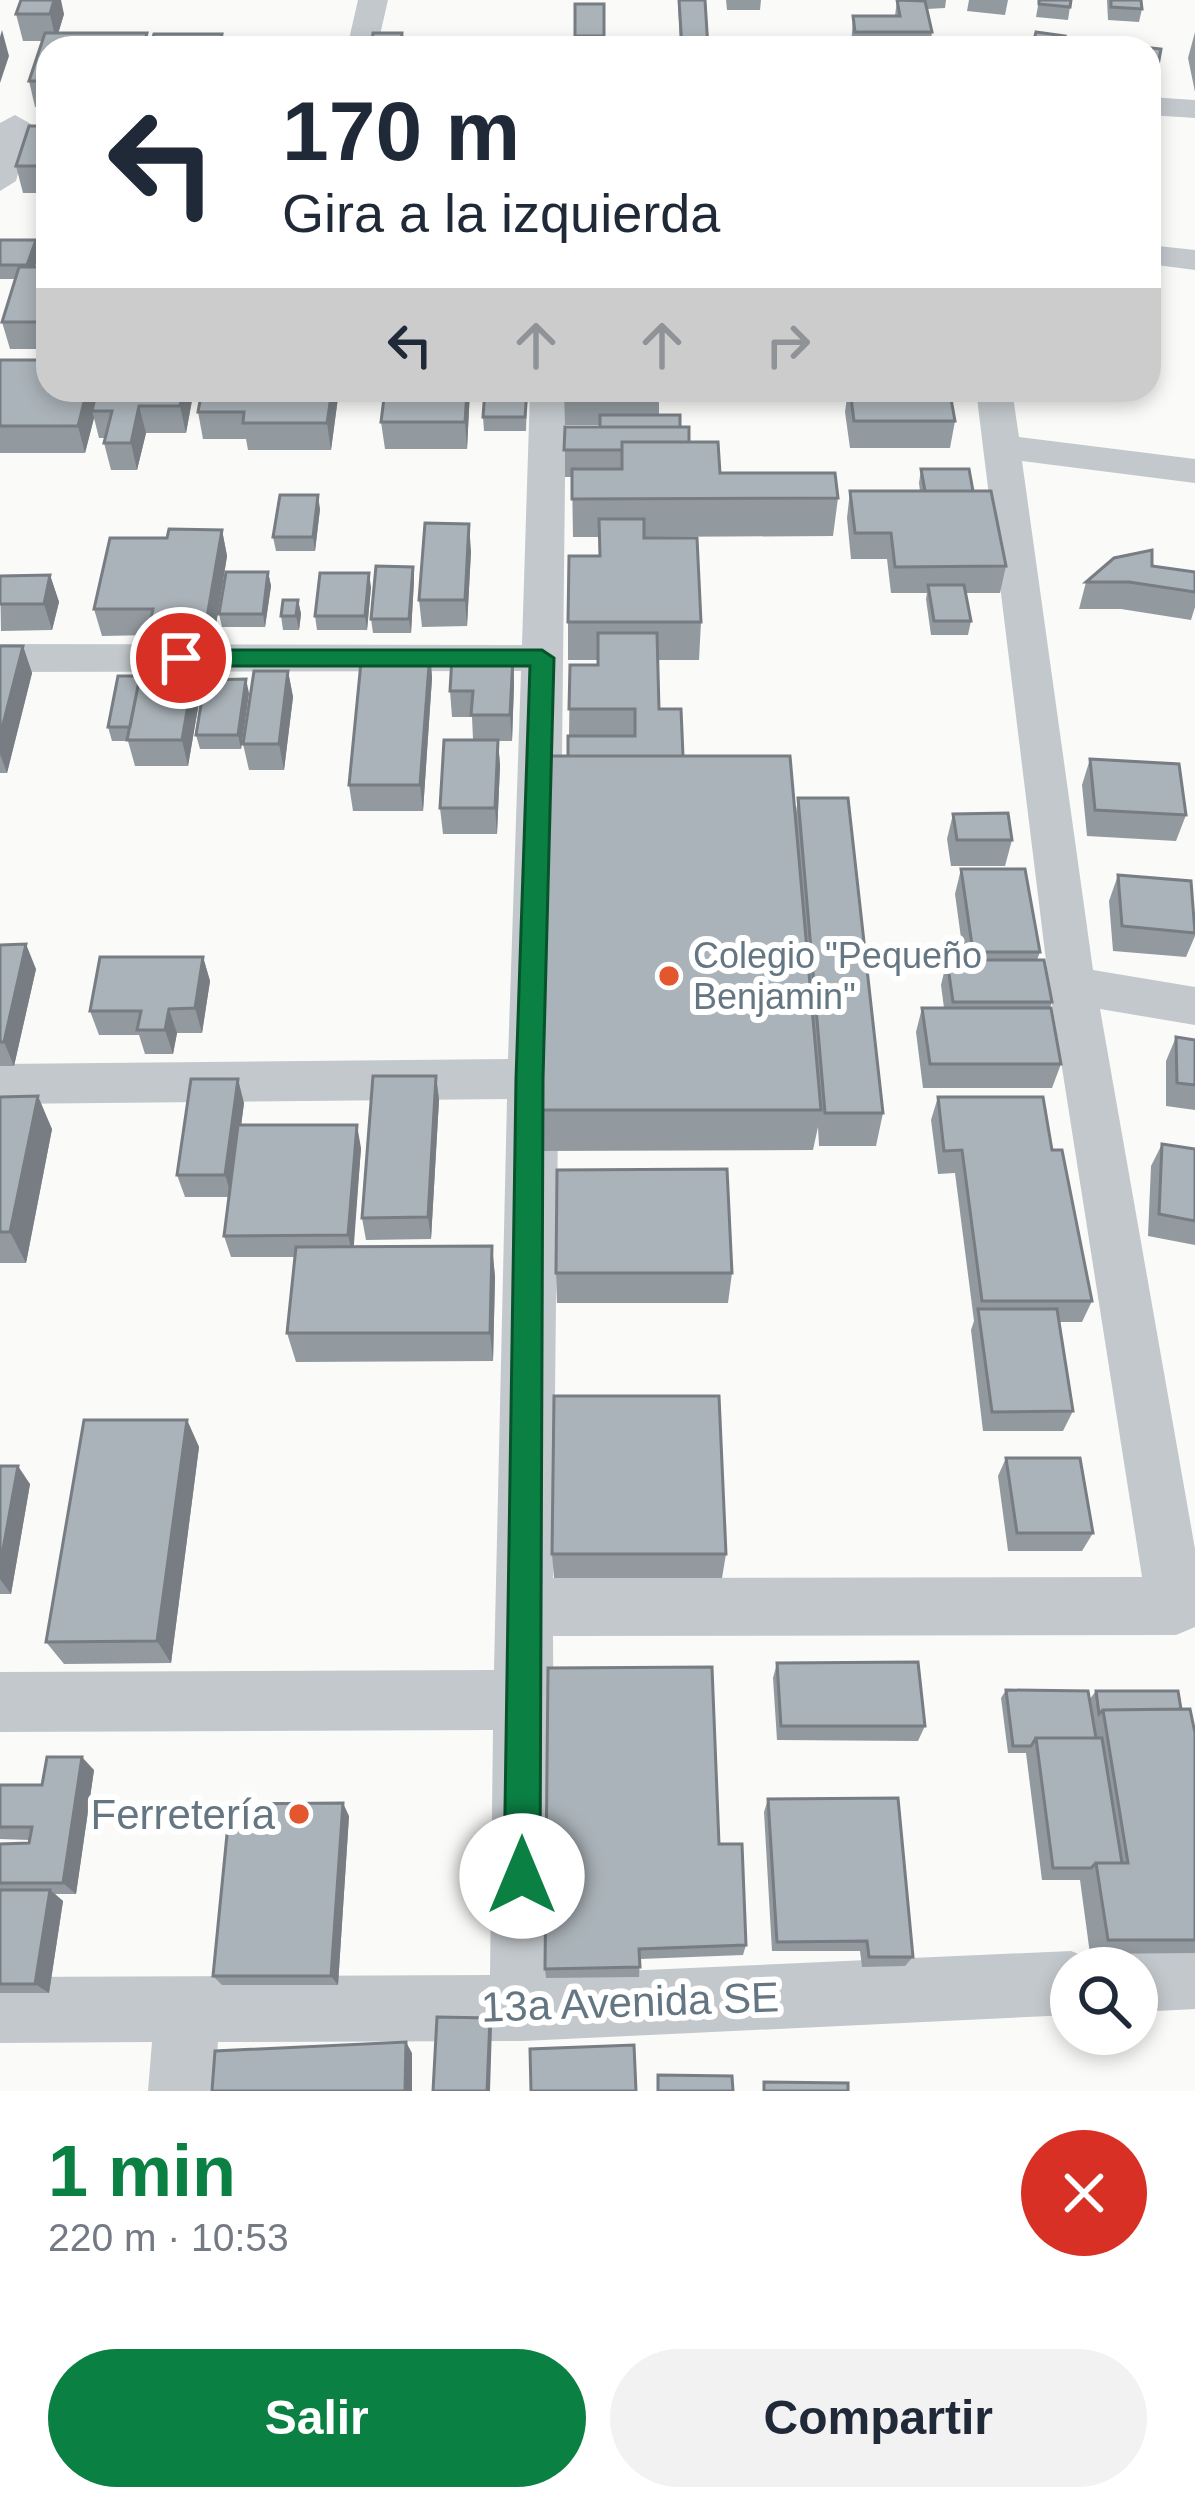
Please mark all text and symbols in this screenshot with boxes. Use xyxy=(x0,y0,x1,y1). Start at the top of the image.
icon: left xyxy=(84,84,240,240)
text: 170 m xyxy=(282,84,520,178)
text: Gira a la izquierda xyxy=(282,183,720,243)
icon: left xyxy=(377,312,443,378)
icon: ahead xyxy=(503,312,569,378)
icon: ahead xyxy=(629,312,695,378)
icon: right xyxy=(755,312,821,378)
pin xyxy=(130,607,232,709)
icon: arrive xyxy=(148,625,214,691)
place label: Colegio "Pequeño Benjamin" xyxy=(693,935,982,1017)
marker: Colegio "Pequeño Benjamin" xyxy=(656,963,682,989)
place label: Ferretería xyxy=(91,1791,276,1838)
marker: Ferretería xyxy=(286,1801,312,1827)
position arrow xyxy=(459,1813,585,1939)
map controls xyxy=(1050,1947,1158,2055)
button: search xyxy=(1050,1947,1158,2055)
street label: 13a Avenida SE xyxy=(480,1973,780,2031)
button: close xyxy=(1021,2130,1147,2256)
text: 1 min xyxy=(48,2131,236,2211)
text: 220 m · 10:53 xyxy=(48,2216,289,2259)
button: Salir xyxy=(48,2349,586,2487)
button: Compartir xyxy=(610,2349,1147,2487)

